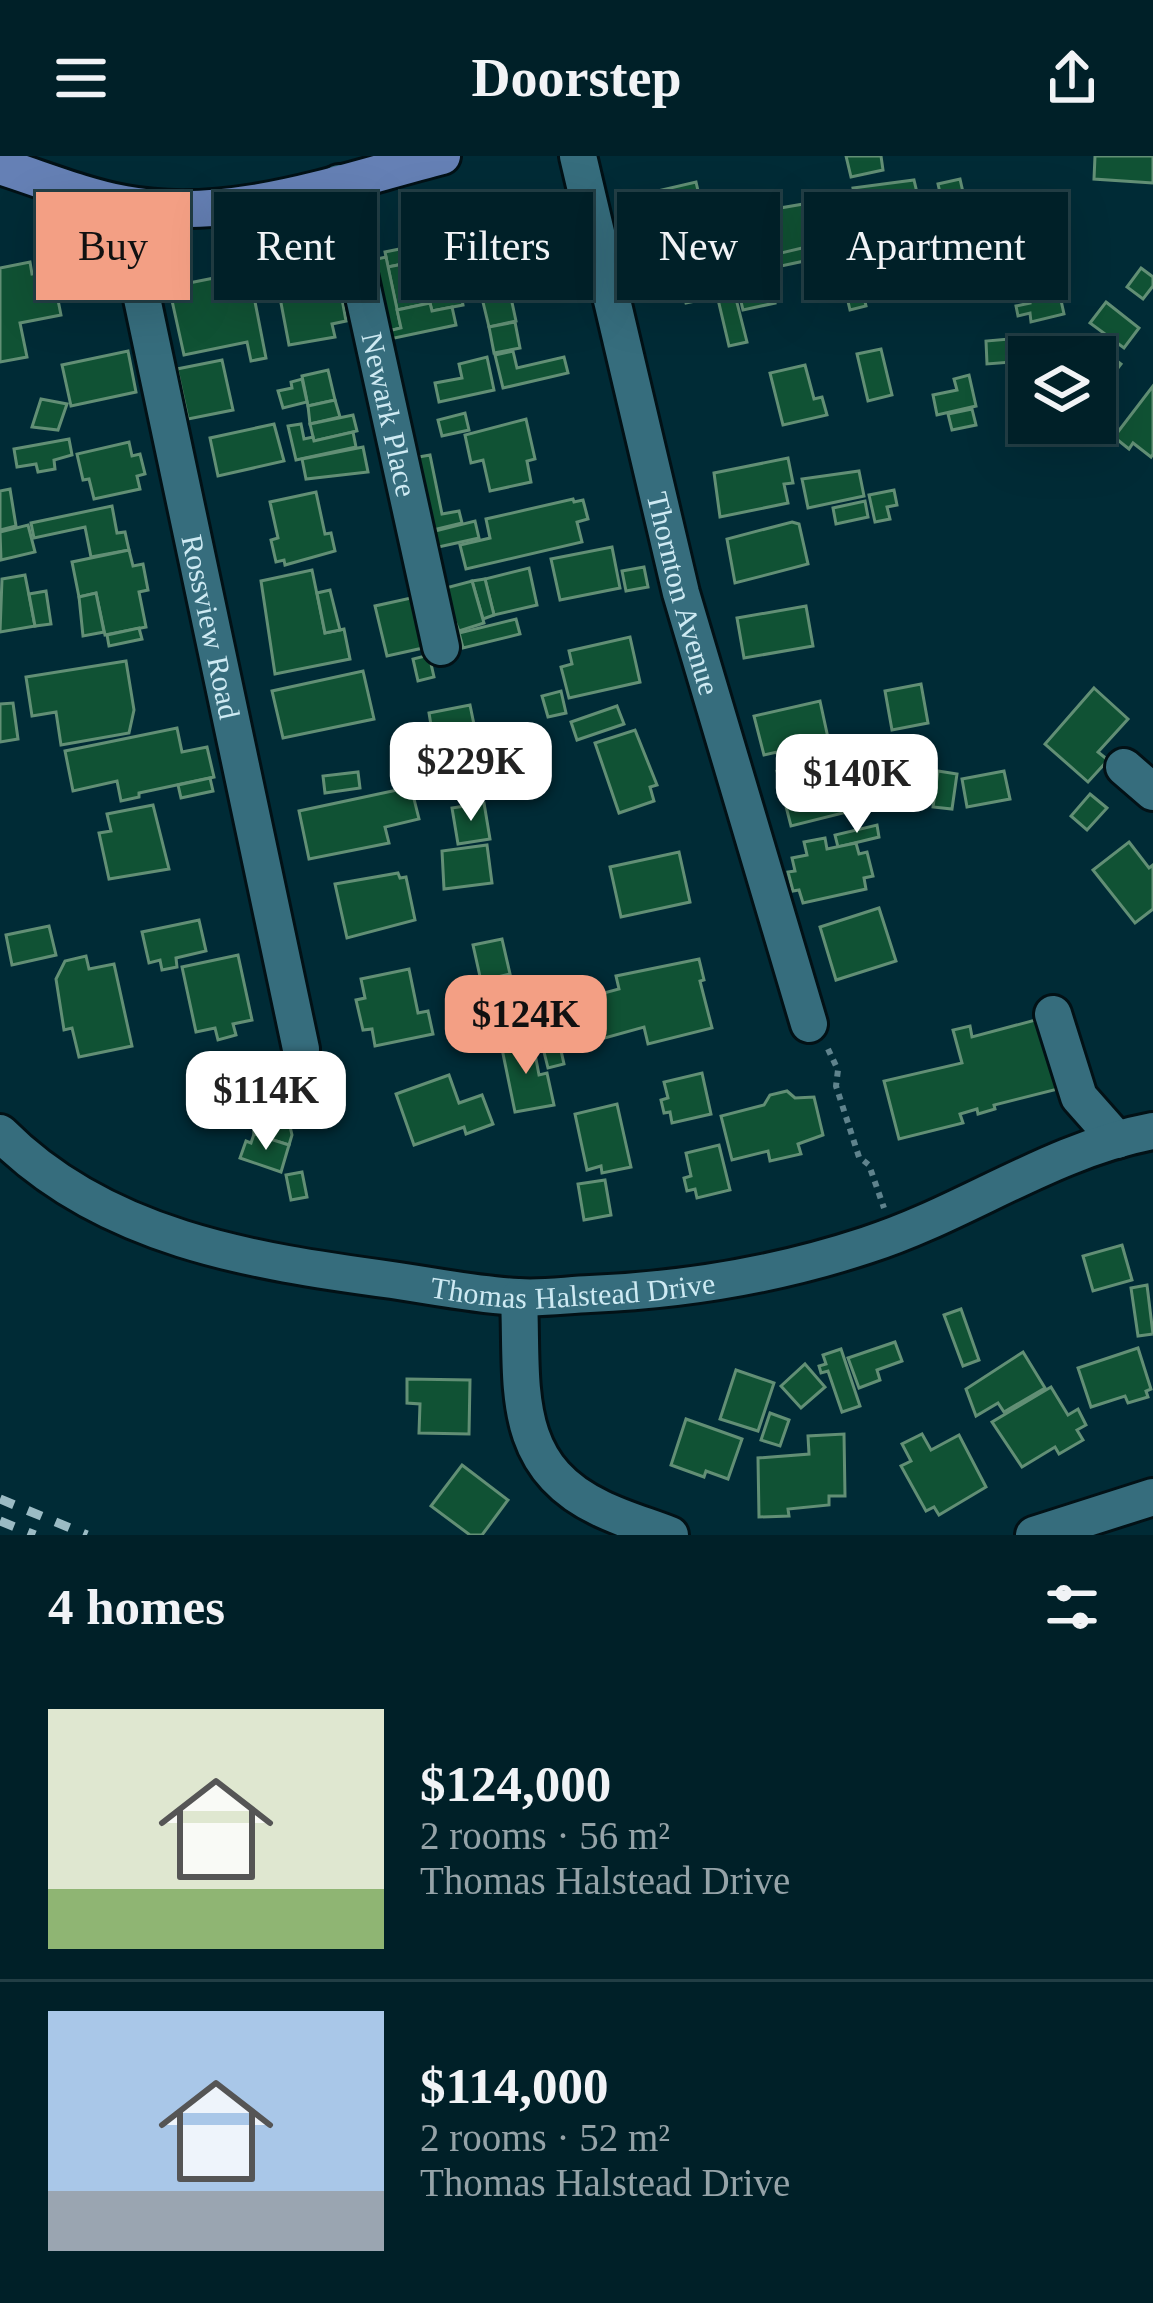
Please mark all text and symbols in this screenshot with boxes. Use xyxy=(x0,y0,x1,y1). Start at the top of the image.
icon: menu xyxy=(48,45,114,111)
icon: share xyxy=(1039,45,1105,111)
text: Doorstep xyxy=(472,48,681,108)
chip: Buy xyxy=(36,192,190,300)
chip: Rent xyxy=(214,192,377,300)
chip: Filters xyxy=(401,192,593,300)
chip: New xyxy=(617,192,780,300)
chip: Apartment xyxy=(804,192,1068,300)
street label: Newark Place xyxy=(356,329,424,500)
map controls xyxy=(1008,336,1116,444)
button: layers xyxy=(1008,336,1116,444)
street label: Thornton Avenue xyxy=(641,489,727,699)
street label: Rossview Road xyxy=(176,531,247,722)
pin: $229K xyxy=(387,722,555,824)
pin: $140K xyxy=(773,734,941,836)
text: $229K xyxy=(417,739,525,782)
text: $140K xyxy=(803,751,911,794)
pin: $124K xyxy=(442,975,610,1077)
text: $124K xyxy=(472,992,580,1035)
pin: $114K xyxy=(182,1051,350,1153)
text: $114K xyxy=(213,1068,319,1111)
street label: Thomas Halstead Drive xyxy=(428,1266,717,1314)
icon: filters xyxy=(1039,1574,1105,1640)
text: 4 homes xyxy=(48,1579,225,1635)
text: $124,000 xyxy=(420,1756,611,1812)
icon: home xyxy=(144,1757,288,1901)
text: 2 rooms · 56 m² xyxy=(420,1814,670,1857)
text: Thomas Halstead Drive xyxy=(420,1859,790,1902)
text: $114,000 xyxy=(420,2058,608,2114)
icon: home xyxy=(144,2059,288,2203)
text: 2 rooms · 52 m² xyxy=(420,2116,670,2159)
text: Thomas Halstead Drive xyxy=(420,2161,790,2204)

